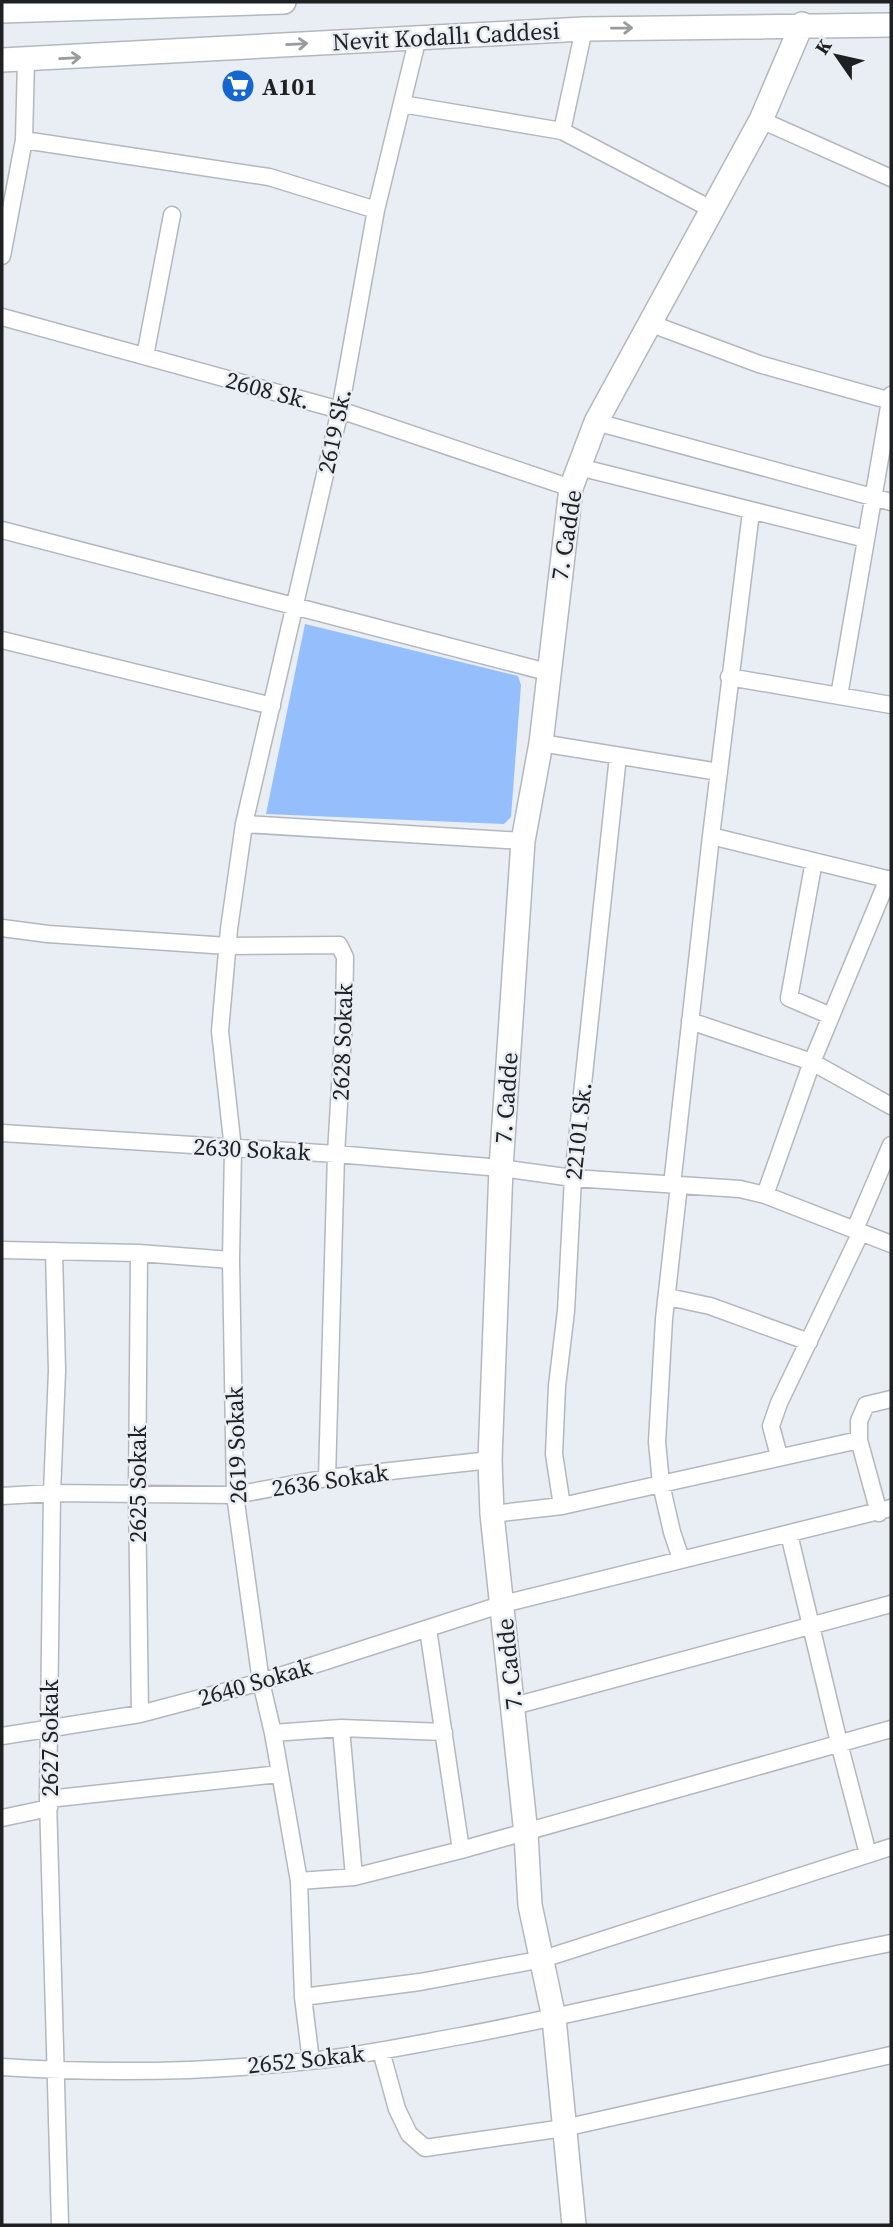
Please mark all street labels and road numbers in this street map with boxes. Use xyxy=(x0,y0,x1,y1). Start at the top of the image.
street label: Nevit Kodallı Caddesi xyxy=(331,14,561,58)
street label: 2608 Sk. xyxy=(222,363,314,417)
street label: 2619 Sk. xyxy=(309,386,359,476)
street label: 7. Cadde xyxy=(543,487,589,583)
street label: 2628 Sokak xyxy=(323,982,361,1101)
street label: 7. Cadde xyxy=(486,1051,526,1145)
street label: 22101 Sk. xyxy=(556,1081,600,1181)
street label: 2630 Sokak xyxy=(193,1129,312,1169)
street label: 2619 Sokak xyxy=(217,1385,255,1504)
street label: 2625 Sokak xyxy=(121,1424,154,1543)
street label: 2636 Sokak xyxy=(270,1455,391,1505)
street label: 7. Cadde xyxy=(488,1617,530,1711)
street label: 2640 Sokak xyxy=(194,1650,317,1714)
street label: 2627 Sokak xyxy=(33,1678,66,1797)
street label: 2652 Sokak xyxy=(246,2036,367,2082)

